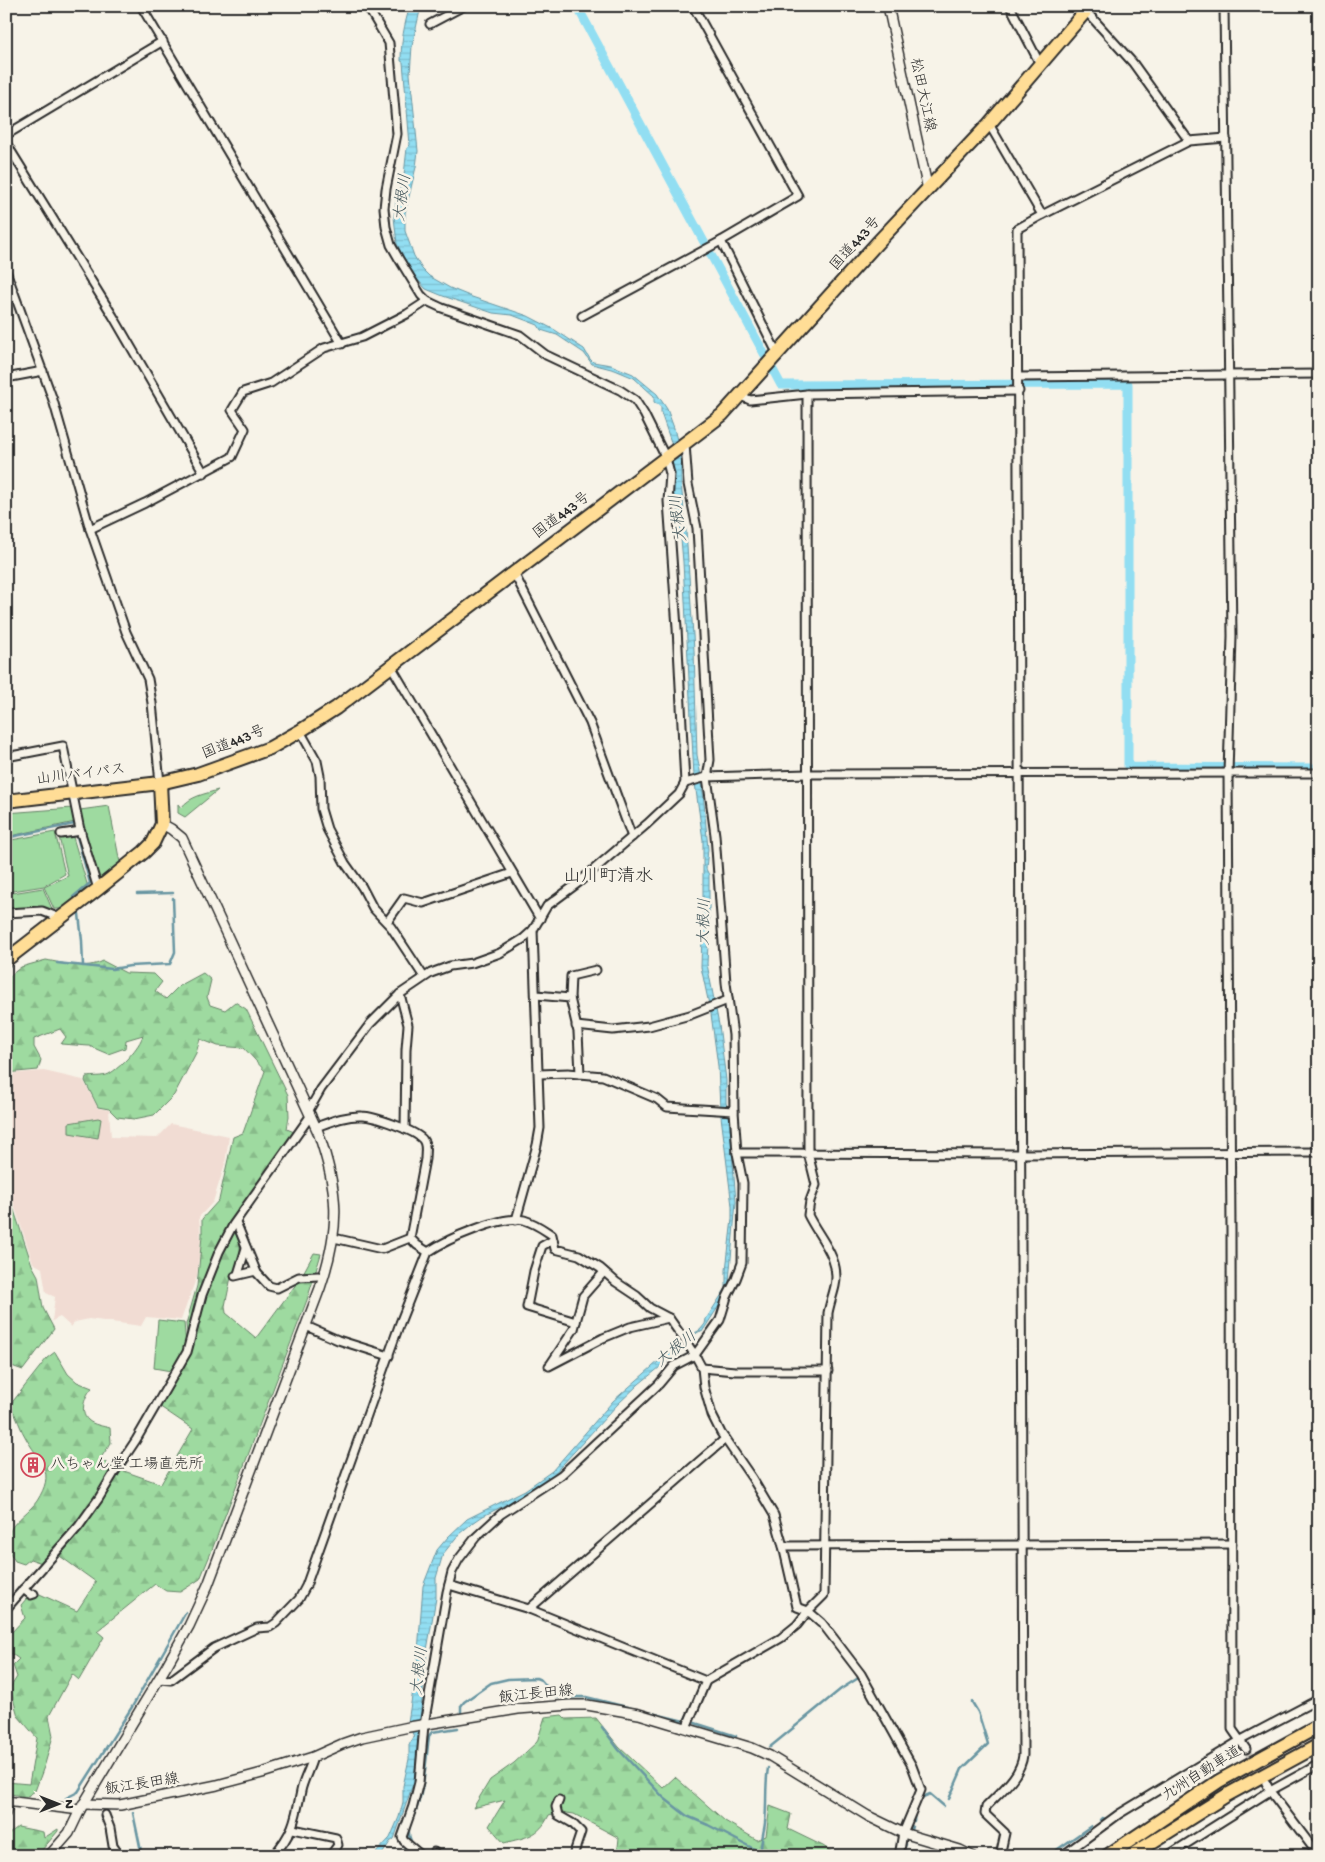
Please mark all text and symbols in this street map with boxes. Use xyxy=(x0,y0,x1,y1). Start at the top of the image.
street label: 松田大江線 xyxy=(905,56,940,134)
water label: 大根川 xyxy=(390,173,417,223)
street label: 国道443号 xyxy=(827,213,885,275)
street label: 国道443号 xyxy=(530,489,594,543)
water label: 大根川 xyxy=(667,493,692,543)
street label: 国道443号 xyxy=(200,722,268,764)
street label: 山川バイパス xyxy=(35,761,127,789)
district label: 山川町清水 xyxy=(563,866,653,888)
water label: 大根川 xyxy=(695,898,716,946)
water label: 大根川 xyxy=(652,1327,702,1372)
building icon: 八ちゃん堂 工場直売所 xyxy=(20,1452,46,1478)
place label: 八ちゃん堂 工場直売所 xyxy=(50,1455,204,1474)
water label: 大根川 xyxy=(408,1646,433,1696)
street label: 飯江長田線 xyxy=(498,1681,574,1708)
street label: 九州自動車道 xyxy=(1159,1742,1245,1805)
street label: 飯江長田線 xyxy=(103,1769,180,1800)
north arrow xyxy=(32,1780,82,1830)
text: N xyxy=(60,1799,77,1809)

